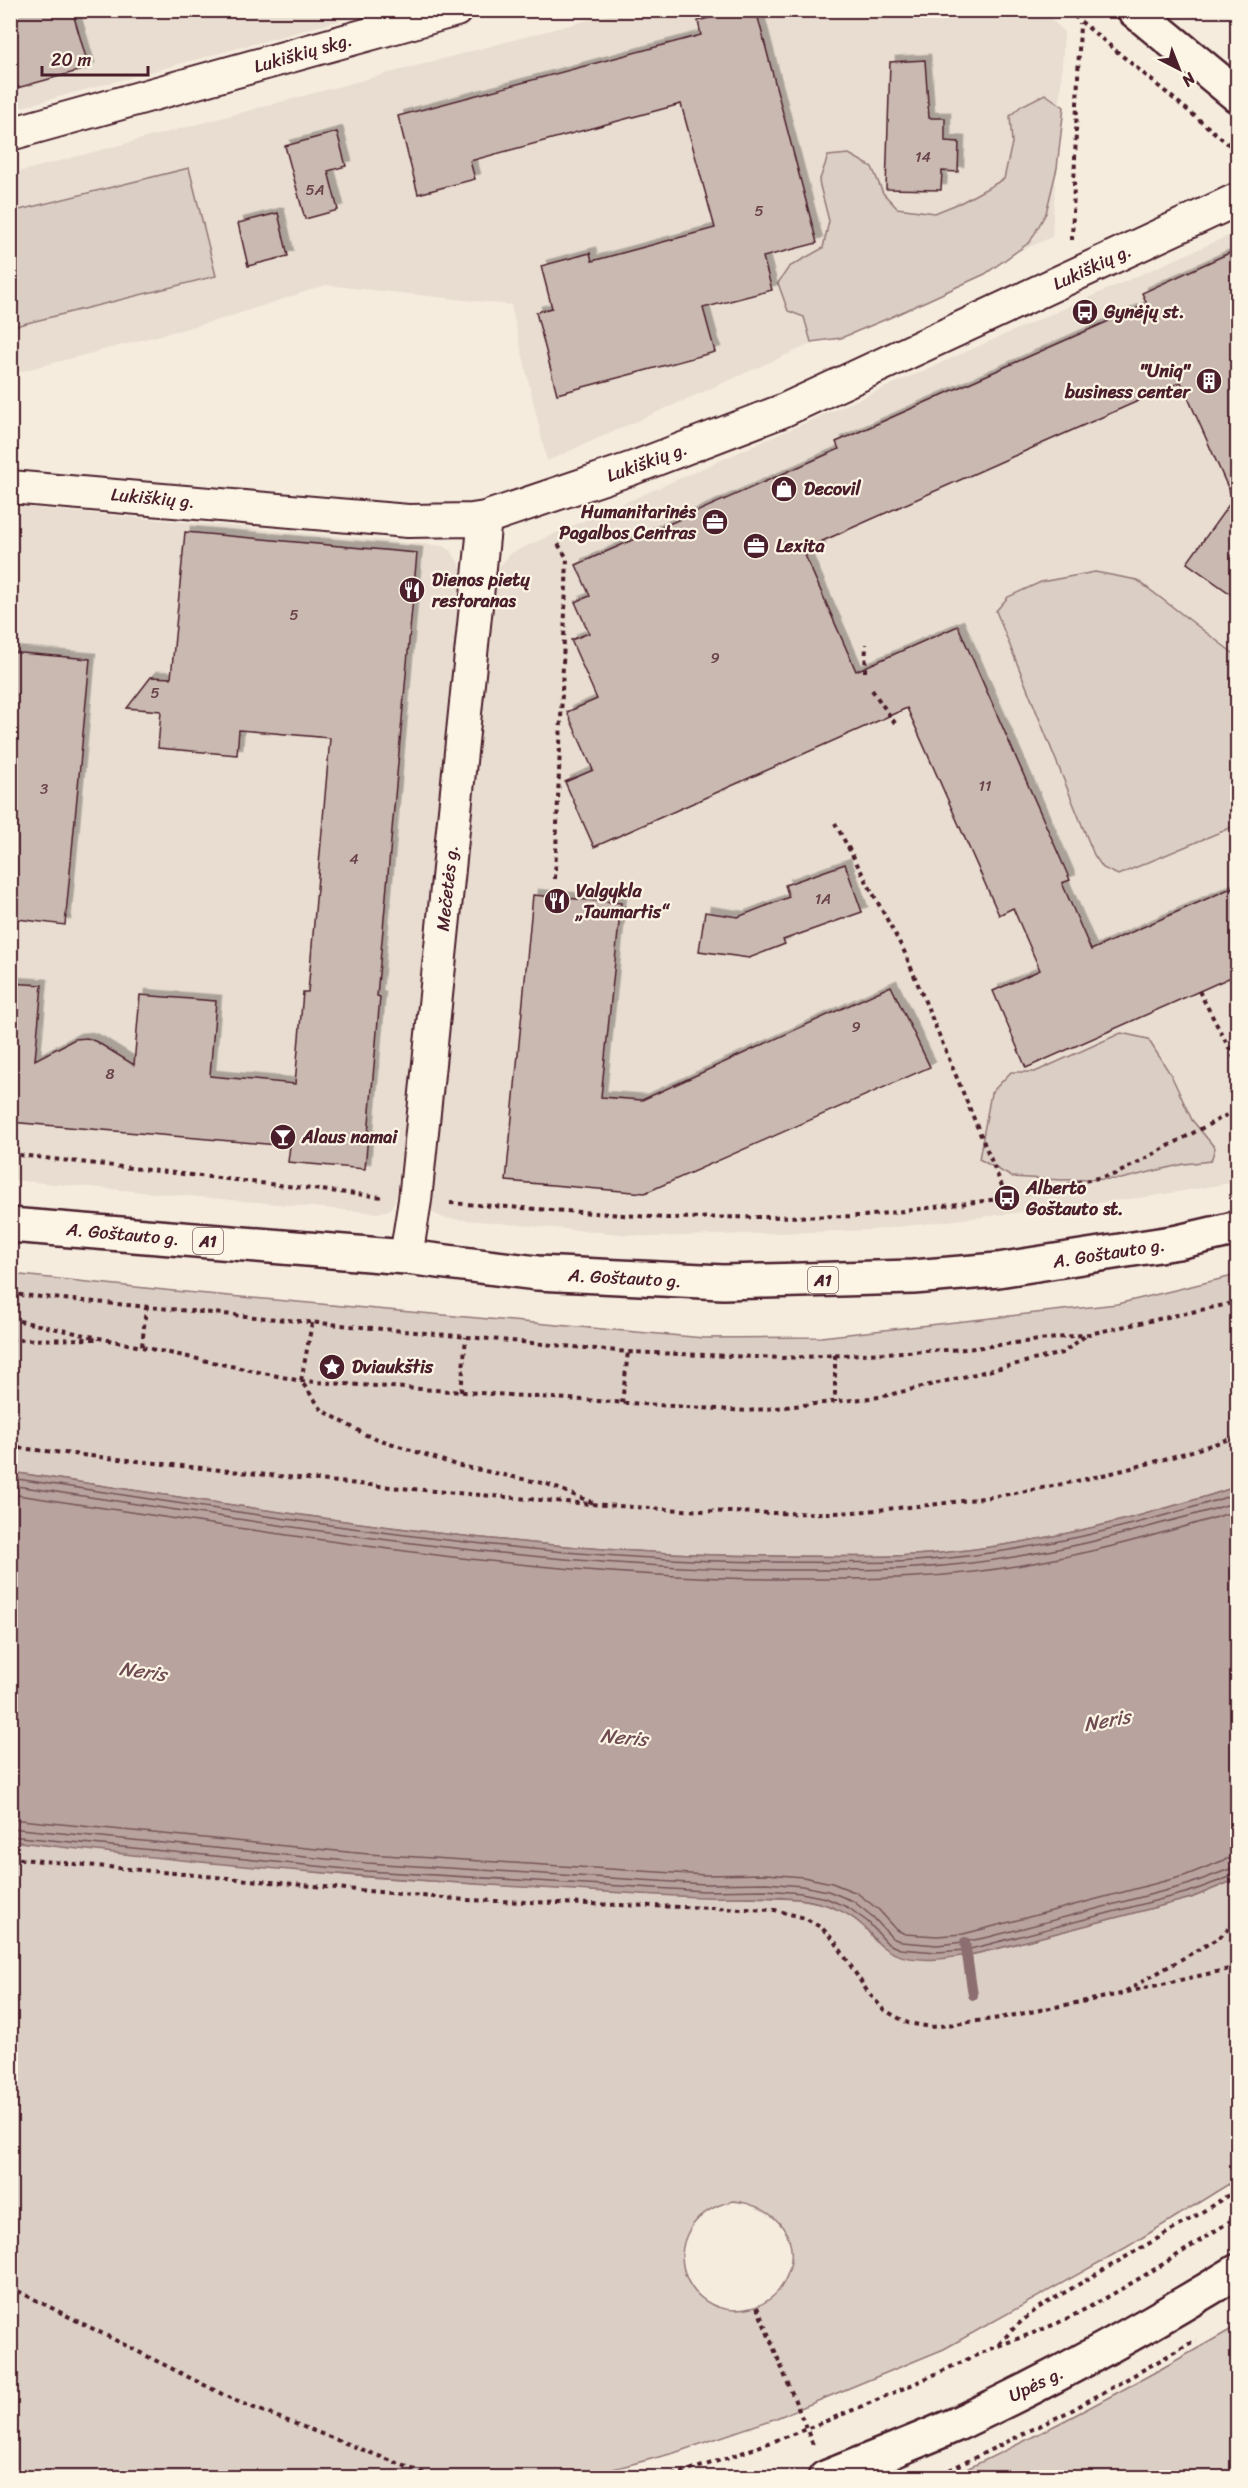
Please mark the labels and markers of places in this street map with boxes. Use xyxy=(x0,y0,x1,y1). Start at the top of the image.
place label: Gynėjų st. xyxy=(1103,296,1185,328)
bus stop icon: Gynėjų st. xyxy=(1070,297,1100,327)
place label: "Uniq" business center xyxy=(1064,355,1192,408)
building icon: "Uniq" business center xyxy=(1194,366,1224,396)
place label: Decovil xyxy=(804,473,861,505)
shop icon: Decovil xyxy=(769,474,799,504)
place label: Humanitarinės Pagalbos Centras xyxy=(559,496,697,549)
office icon: Humanitarinės Pagalbos Centras xyxy=(700,507,730,537)
place label: Lexita xyxy=(776,530,826,562)
office icon: Lexita xyxy=(741,531,771,561)
place label: Dienos pietų restoranas xyxy=(431,564,530,617)
restaurant icon: Dienos pietų restoranas xyxy=(397,575,427,605)
place label: Valgykla „Taumartis“ xyxy=(574,875,671,928)
restaurant icon: Valgykla „Taumartis“ xyxy=(542,886,572,916)
place label: Alaus namai xyxy=(301,1121,398,1153)
bar icon: Alaus namai xyxy=(268,1122,298,1152)
place label: Alberto Goštauto st. xyxy=(1025,1172,1124,1225)
bus stop icon: Alberto Goštauto st. xyxy=(992,1183,1022,1213)
place label: Dviaukštis xyxy=(352,1351,434,1383)
place icon: Dviaukštis xyxy=(317,1352,347,1382)

